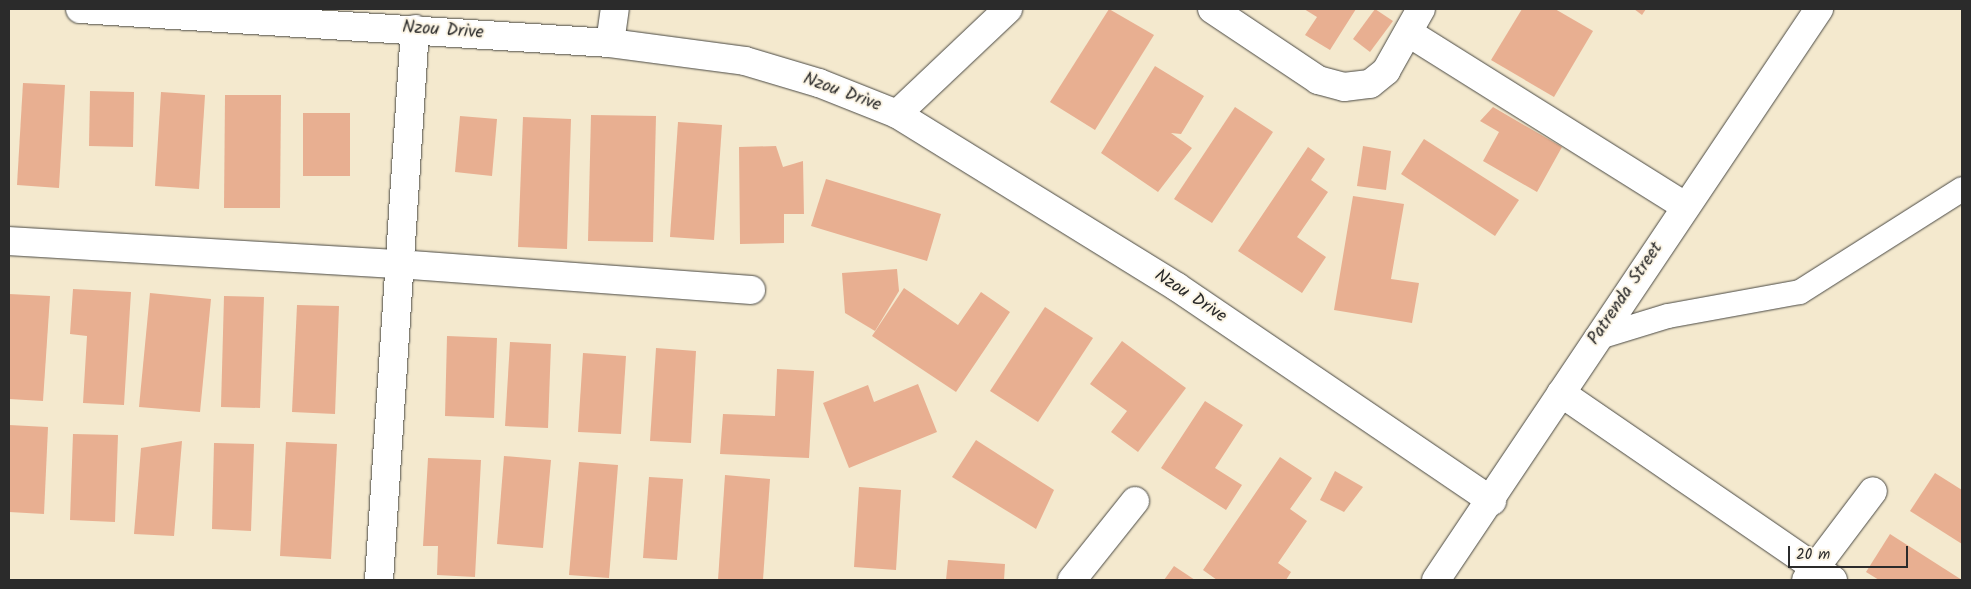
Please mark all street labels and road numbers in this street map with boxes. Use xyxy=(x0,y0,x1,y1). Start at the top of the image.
street label: Nzou Drive xyxy=(402,17,484,45)
street label: Nzou Drive xyxy=(800,69,884,117)
street label: Patrenda Street xyxy=(1584,239,1668,349)
street label: Nzou Drive xyxy=(1150,266,1230,328)

